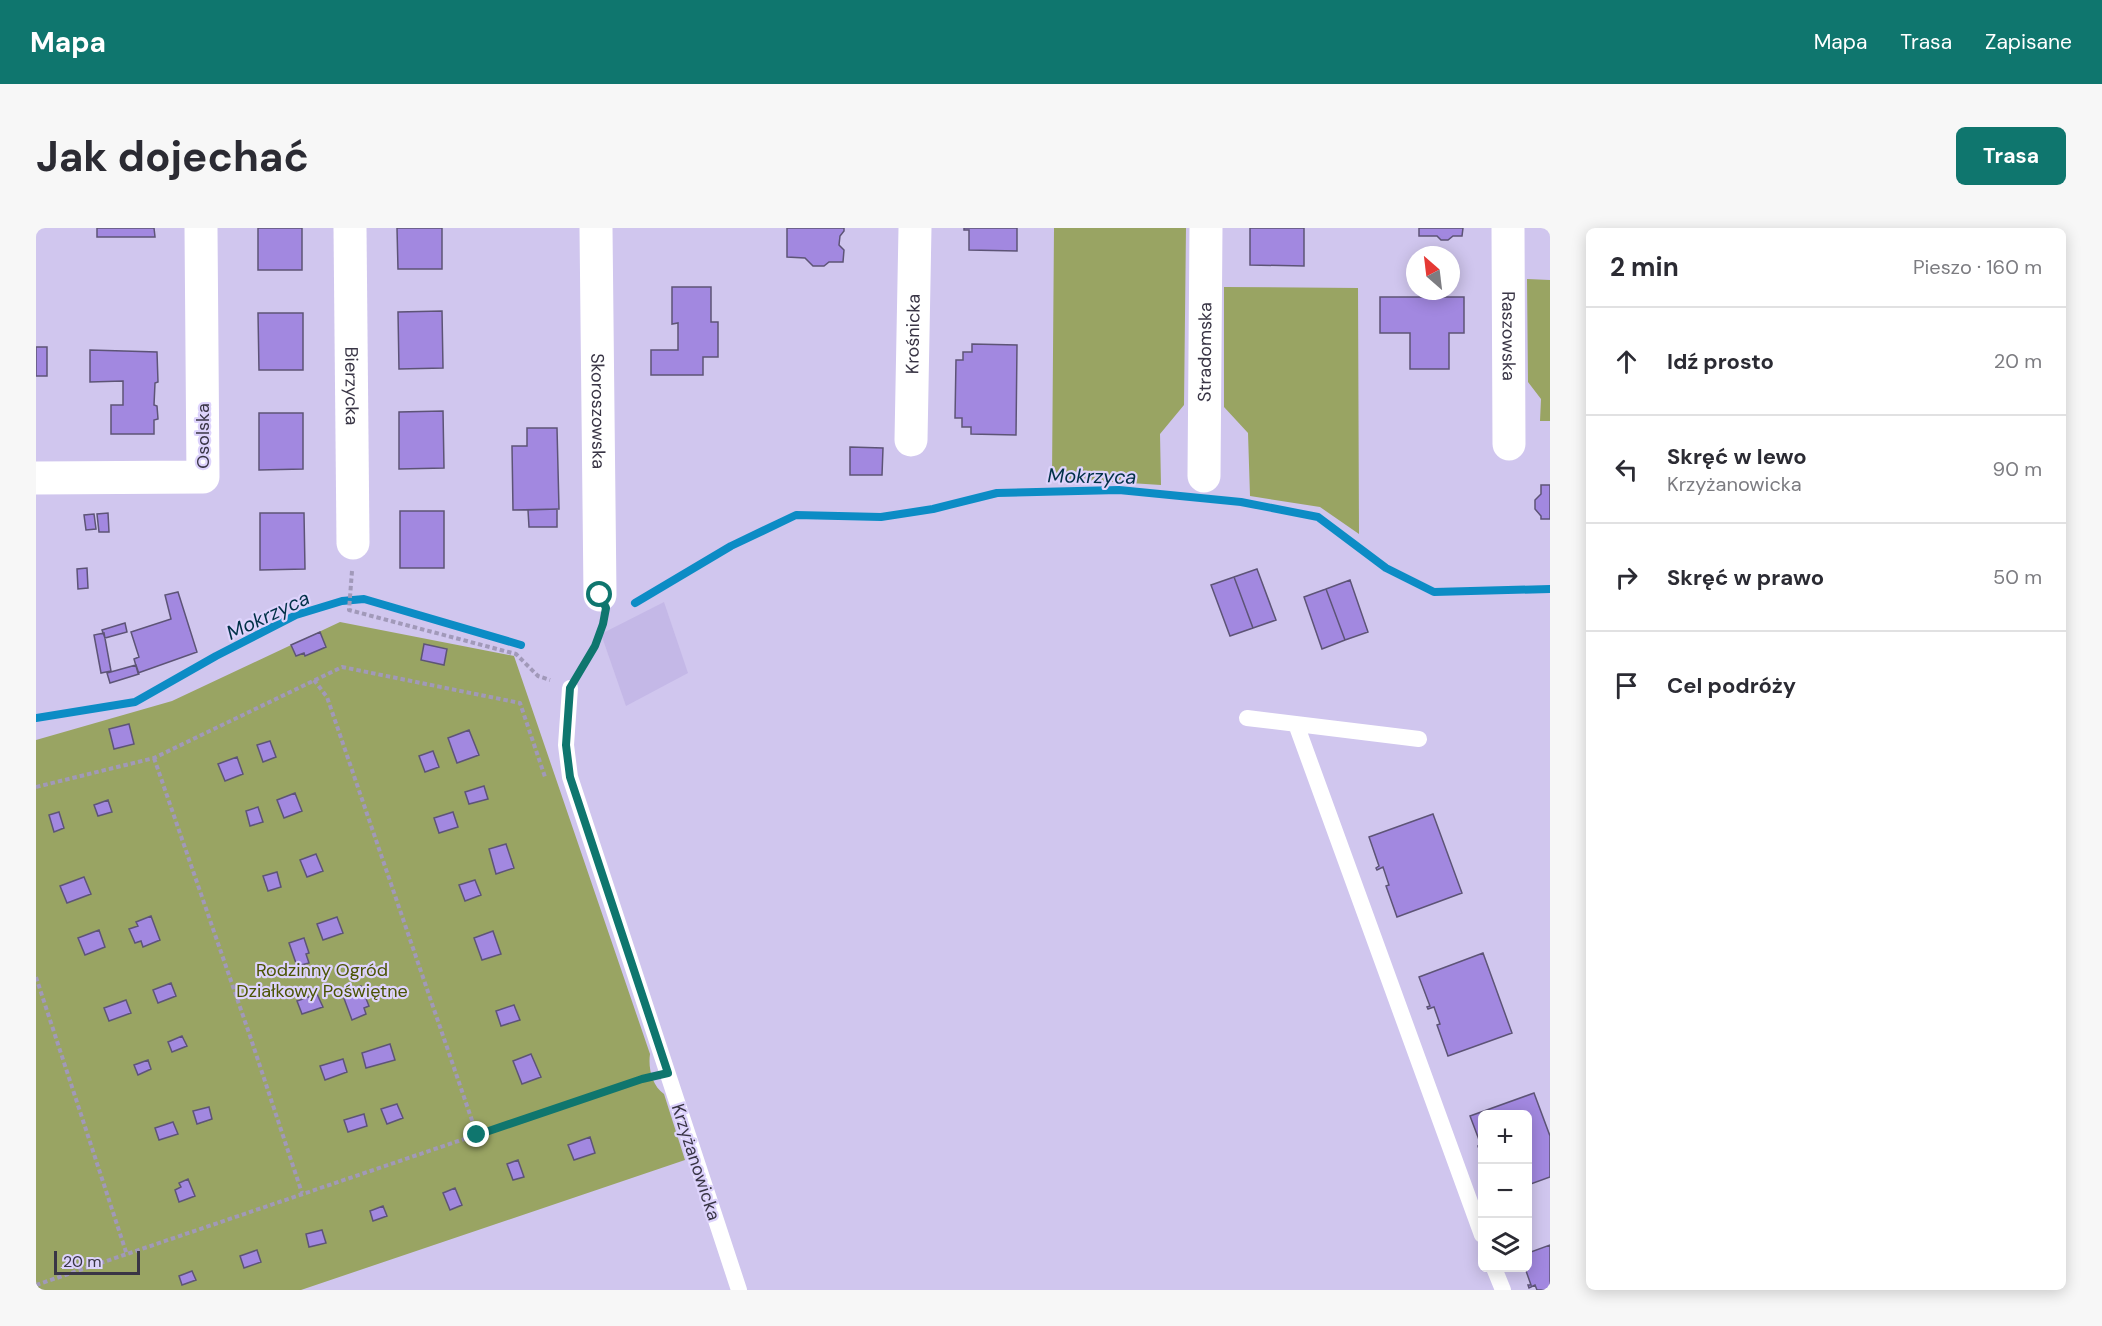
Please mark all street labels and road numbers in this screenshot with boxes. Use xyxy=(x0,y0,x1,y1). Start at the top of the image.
street label: Raszowska xyxy=(1496,291,1521,381)
street label: Krośnicka xyxy=(900,294,926,374)
street label: Stradomska xyxy=(1193,302,1217,402)
street label: Bierzycka xyxy=(339,347,364,425)
street label: Skoroszowska xyxy=(585,353,611,469)
street label: Osolska xyxy=(191,403,215,469)
street label: Krzyżanowicka xyxy=(666,1101,726,1223)

